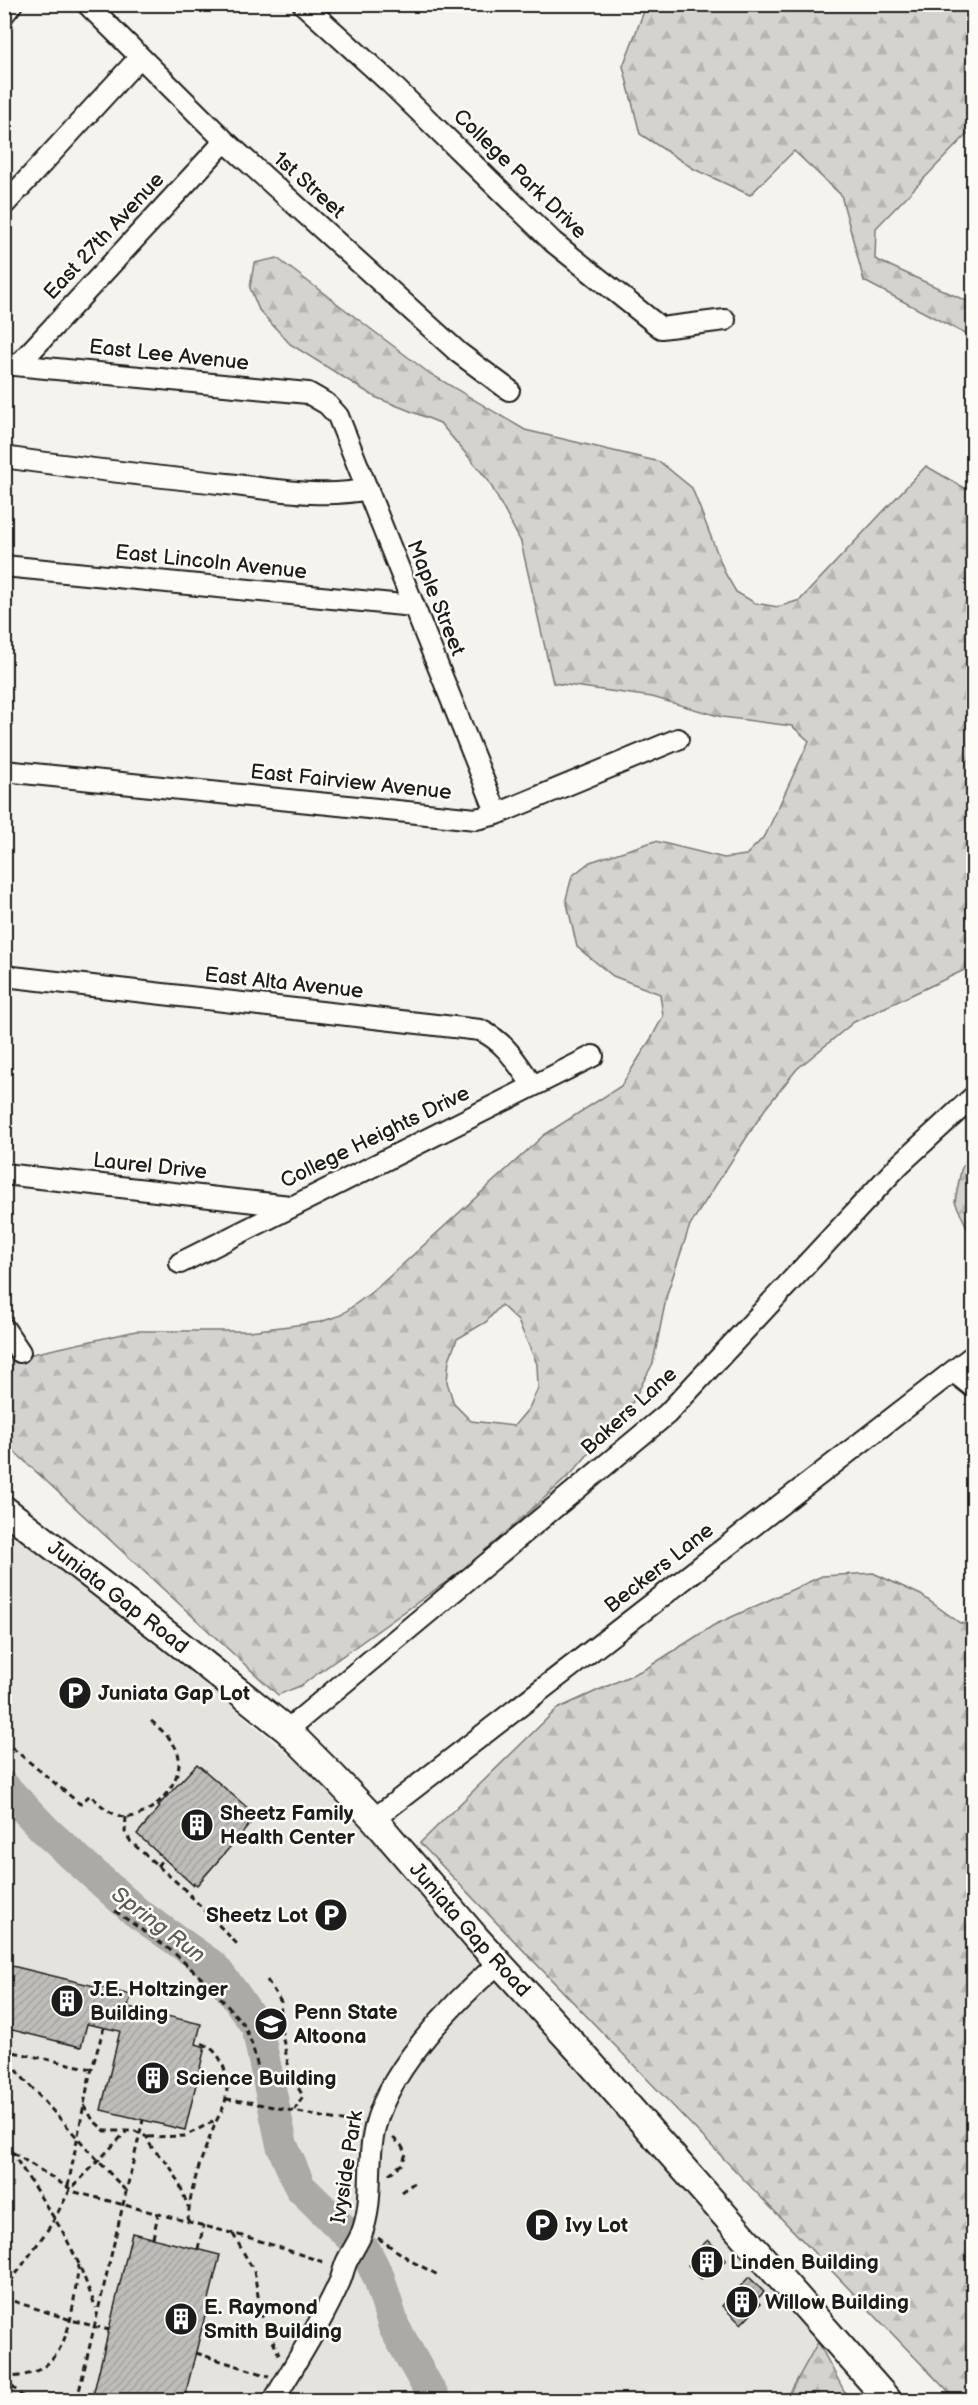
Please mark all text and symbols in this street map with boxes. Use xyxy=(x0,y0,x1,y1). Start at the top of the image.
street label: College Park Drive xyxy=(448,104,592,244)
street label: 1st Street xyxy=(268,146,350,224)
street label: East 27th Avenue xyxy=(39,167,169,305)
street label: East Lee Avenue xyxy=(88,334,250,376)
street label: Maple Street xyxy=(402,537,471,660)
street label: East Lincoln Avenue xyxy=(114,539,308,585)
street label: East Fairview Avenue xyxy=(249,759,453,805)
street label: East Alta Avenue xyxy=(203,962,365,1004)
street label: College Heights Drive xyxy=(277,1080,473,1194)
street label: Laurel Drive xyxy=(92,1148,208,1184)
street label: Bakers Lane xyxy=(576,1362,682,1460)
street label: Beckers Lane xyxy=(599,1518,719,1618)
street label: Juniata Gap Road xyxy=(43,1535,194,1659)
parking icon: Juniata Gap Lot xyxy=(57,1675,93,1711)
place label: Juniata Gap Lot xyxy=(98,1681,250,1706)
place label: Sheetz Family Health Center xyxy=(220,1801,356,1850)
building icon: Sheetz Family Health Center xyxy=(179,1807,215,1843)
street label: Juniata Gap Road xyxy=(404,1857,536,2002)
water label: Spring Run xyxy=(106,1881,210,1969)
parking icon: Sheetz Lot xyxy=(313,1897,349,1933)
place label: Sheetz Lot xyxy=(206,1903,308,1928)
place label: J.E. Holtzinger Building xyxy=(90,1977,229,2026)
building icon: J.E. Holtzinger Building xyxy=(49,1983,85,2019)
place label: Penn State Altoona xyxy=(293,2000,398,2049)
school or university icon: Penn State Altoona xyxy=(253,2006,289,2042)
building icon: Science Building xyxy=(135,2060,171,2096)
place label: Science Building xyxy=(176,2066,336,2091)
street label: Ivyside Park xyxy=(326,2108,368,2225)
parking icon: Ivy Lot xyxy=(524,2207,560,2243)
place label: Ivy Lot xyxy=(565,2213,628,2238)
building icon: Linden Building xyxy=(689,2244,725,2280)
place label: Linden Building xyxy=(730,2250,879,2275)
building icon: Willow Building xyxy=(724,2284,760,2320)
place label: Willow Building xyxy=(765,2290,909,2315)
place label: E. Raymond Smith Building xyxy=(204,2295,342,2344)
building icon: E. Raymond Smith Building xyxy=(163,2301,199,2337)

